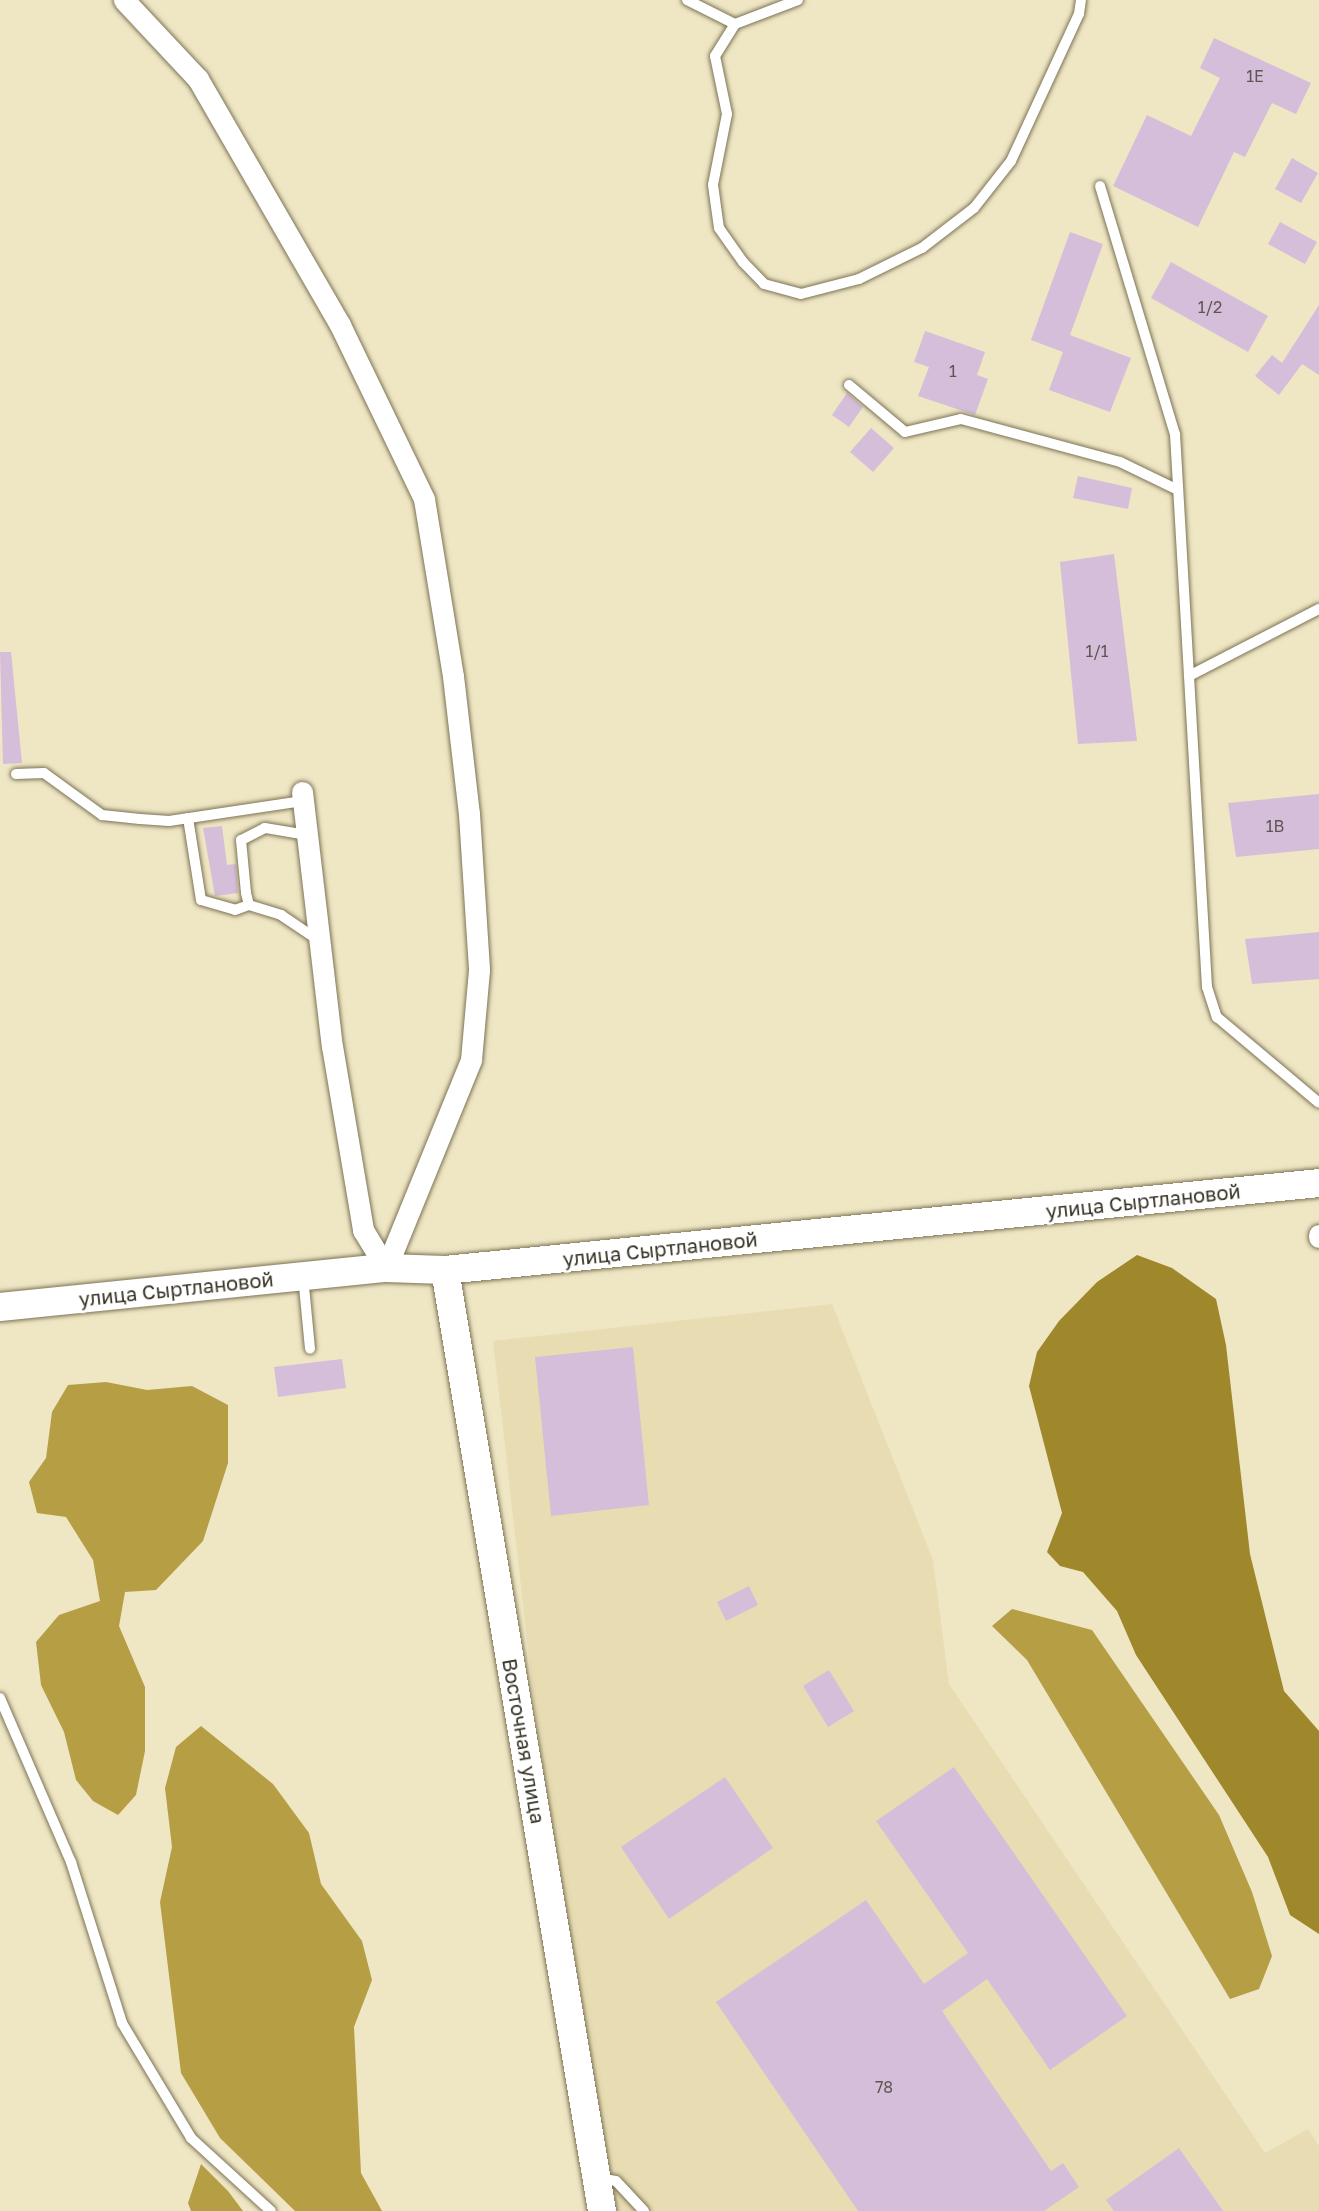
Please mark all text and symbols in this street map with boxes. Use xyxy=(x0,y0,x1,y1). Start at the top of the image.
house number: 1Е xyxy=(1246,66,1264,86)
house number: 1/2 xyxy=(1198,297,1222,317)
house number: 1 xyxy=(949,361,957,381)
house number: 1/1 xyxy=(1085,641,1109,661)
house number: 1В xyxy=(1266,816,1284,836)
street label: улица Сыртлановой xyxy=(1044,1179,1242,1223)
street label: улица Сыртлановой xyxy=(561,1227,759,1271)
street label: улица Сыртлановой xyxy=(77,1267,275,1311)
street label: Восточная улица xyxy=(498,1656,550,1826)
house number: 78 xyxy=(875,2077,893,2097)

